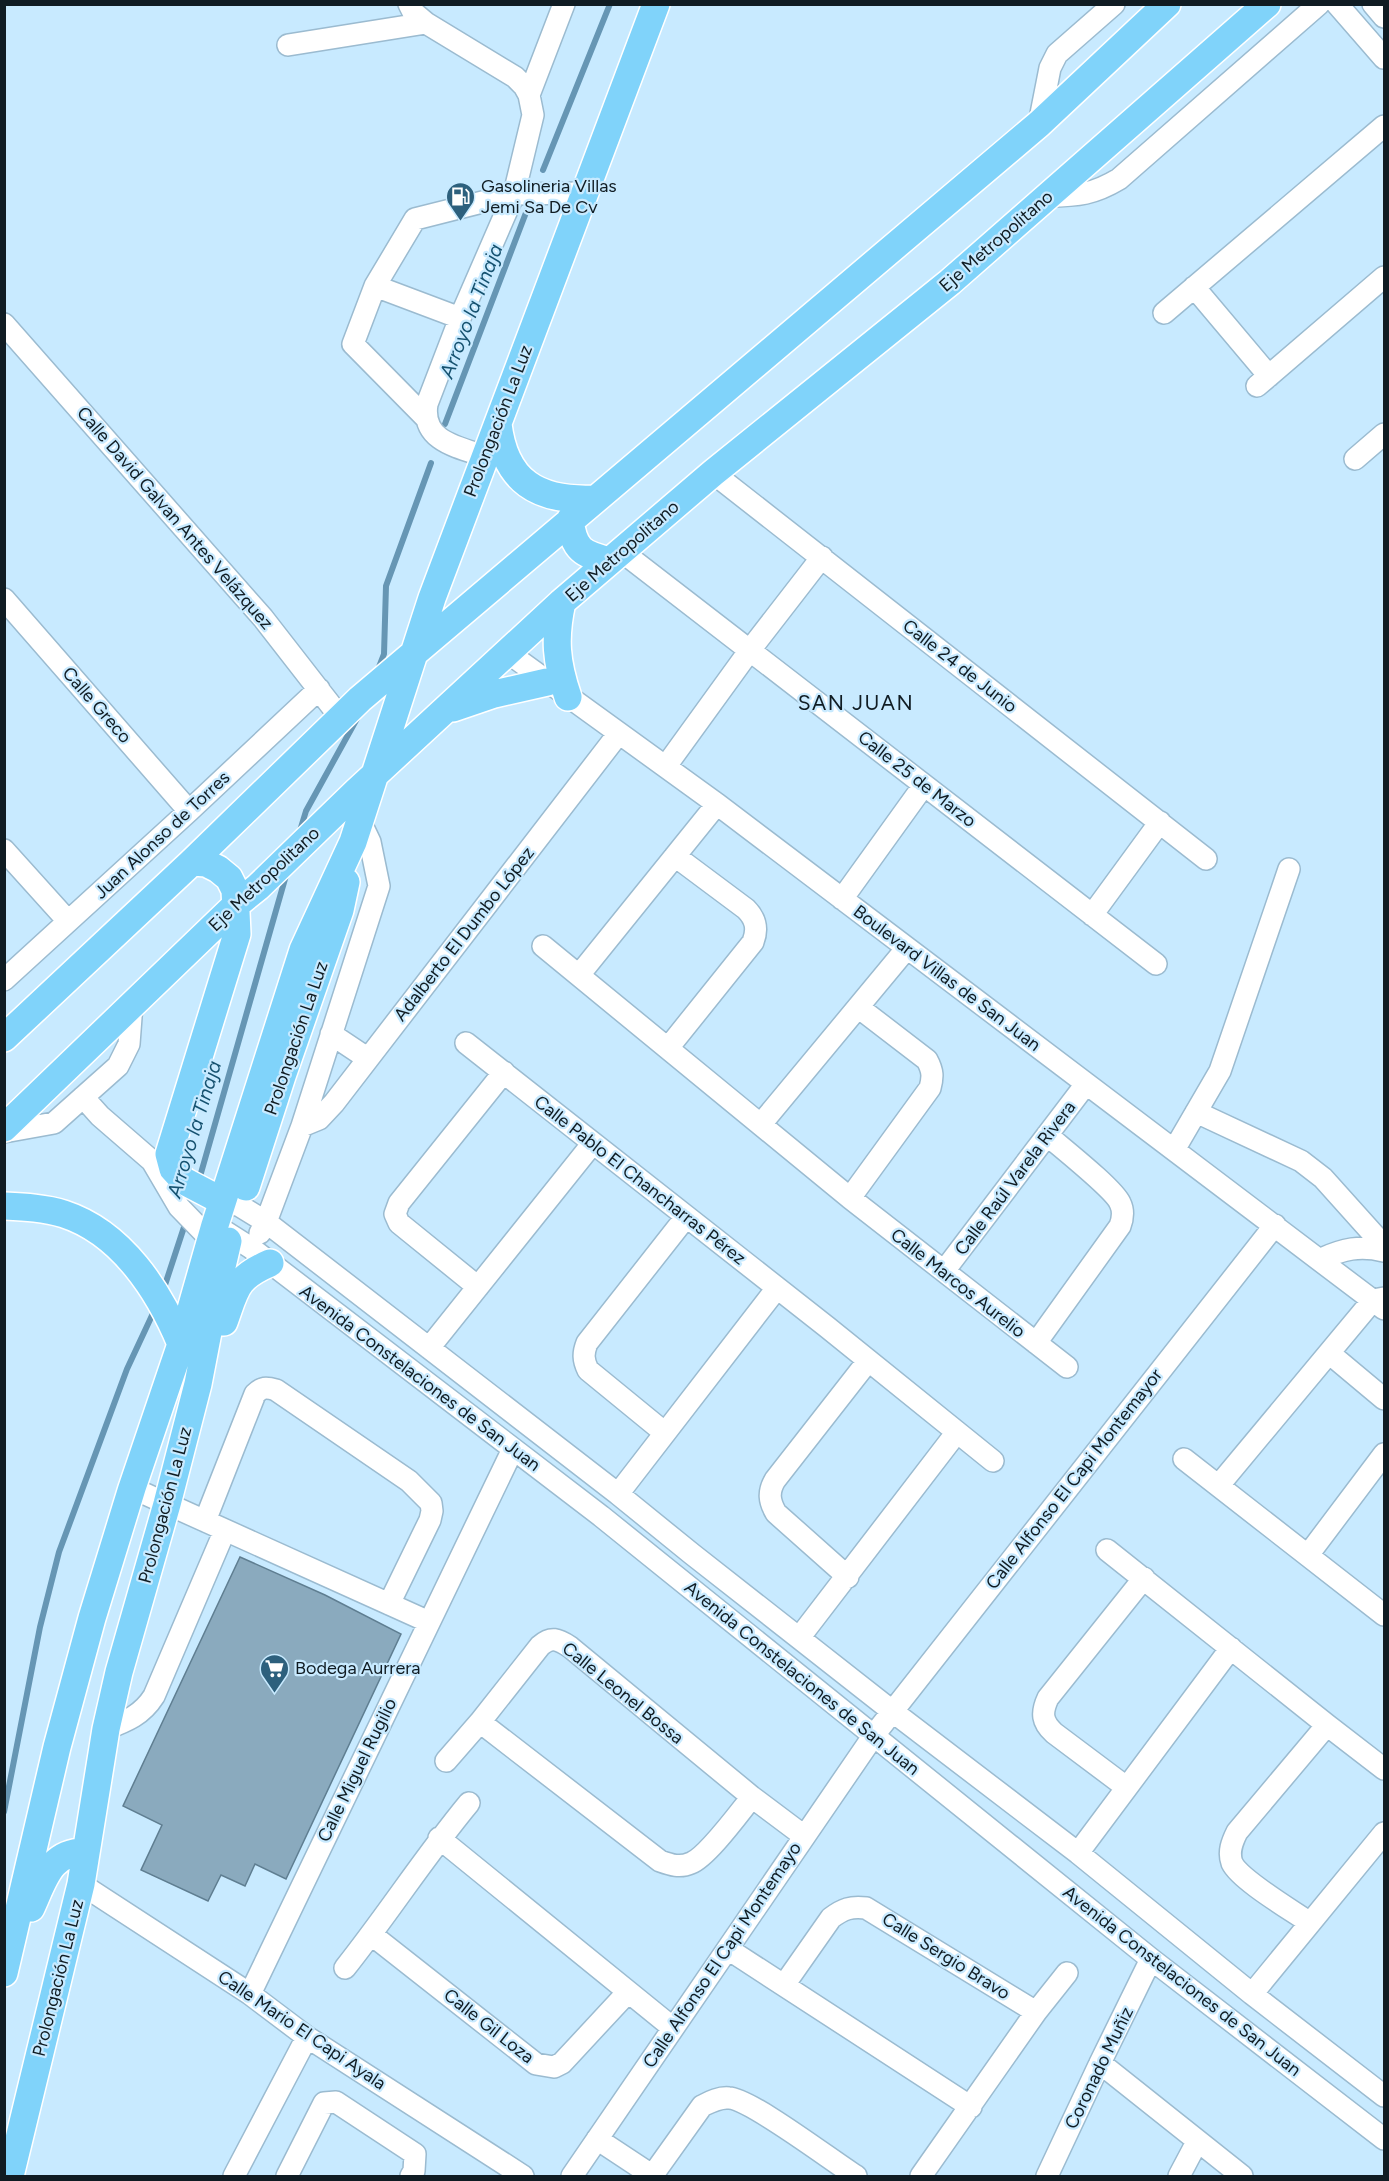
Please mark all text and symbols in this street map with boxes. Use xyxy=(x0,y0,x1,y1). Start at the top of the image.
place label: Gasolineria Villas Jemi Sa De Cv xyxy=(481,175,617,218)
fuel station icon: Gasolineria Villas Jemi Sa De Cv xyxy=(444,180,476,222)
street label: Eje Metropolitano xyxy=(935,186,1057,296)
water label: Arroyo la Tinaja xyxy=(434,240,508,383)
street label: Prolongación La Luz xyxy=(459,342,537,500)
street label: Calle David Galvan Antes Velázquez xyxy=(72,402,278,634)
street label: Eje Metropolitano xyxy=(561,496,683,606)
street label: Calle 24 de Junio xyxy=(899,615,1021,717)
street label: Calle Greco xyxy=(58,662,136,748)
district label: SAN JUAN xyxy=(798,690,914,715)
street label: Calle 25 de Marzo xyxy=(854,726,980,832)
street label: Juan Alonso de Torres xyxy=(90,766,234,904)
street label: Eje Metropolitano xyxy=(204,822,324,936)
street label: Adalberto El Dumbo López xyxy=(389,842,539,1026)
street label: Boulevard Villas de San Juan xyxy=(849,900,1045,1056)
street label: Prolongación La Luz xyxy=(259,958,333,1118)
water label: Arroyo la Tinaja xyxy=(161,1057,226,1201)
street label: Calle Pablo El Chancharras Pérez xyxy=(530,1091,750,1270)
street label: Calle Raúl Varela Rivera xyxy=(950,1097,1080,1259)
street label: Calle Marcos Aurelio xyxy=(886,1224,1030,1342)
street label: Avenida Constelaciones de San Juan xyxy=(295,1280,545,1476)
street label: Calle Alfonso El Capi Montemayor xyxy=(981,1364,1167,1594)
street label: Prolongación La Luz xyxy=(134,1424,197,1586)
street label: Avenida Constelaciones de San Juan xyxy=(680,1576,924,1780)
street label: Calle Leonel Bossa xyxy=(558,1637,688,1749)
supermarket icon: Bodega Aurrera xyxy=(258,1652,290,1694)
place label: Bodega Aurrera xyxy=(295,1657,421,1679)
street label: Calle Miguel Rugilio xyxy=(313,1695,401,1845)
street label: Calle Alfonso El Capi Montemayo xyxy=(638,1838,806,2072)
street label: Avenida Constelaciones de San Juan xyxy=(1059,1881,1305,2081)
street label: Prolongación La Luz xyxy=(28,1897,88,2059)
street label: Calle Sergio Bravo xyxy=(878,1908,1014,2004)
street label: Calle Mario El Capi Ayala xyxy=(214,1966,390,2094)
street label: Calle Gil Loza xyxy=(440,1984,538,2068)
street label: Coronado Muñiz xyxy=(1060,2003,1138,2133)

